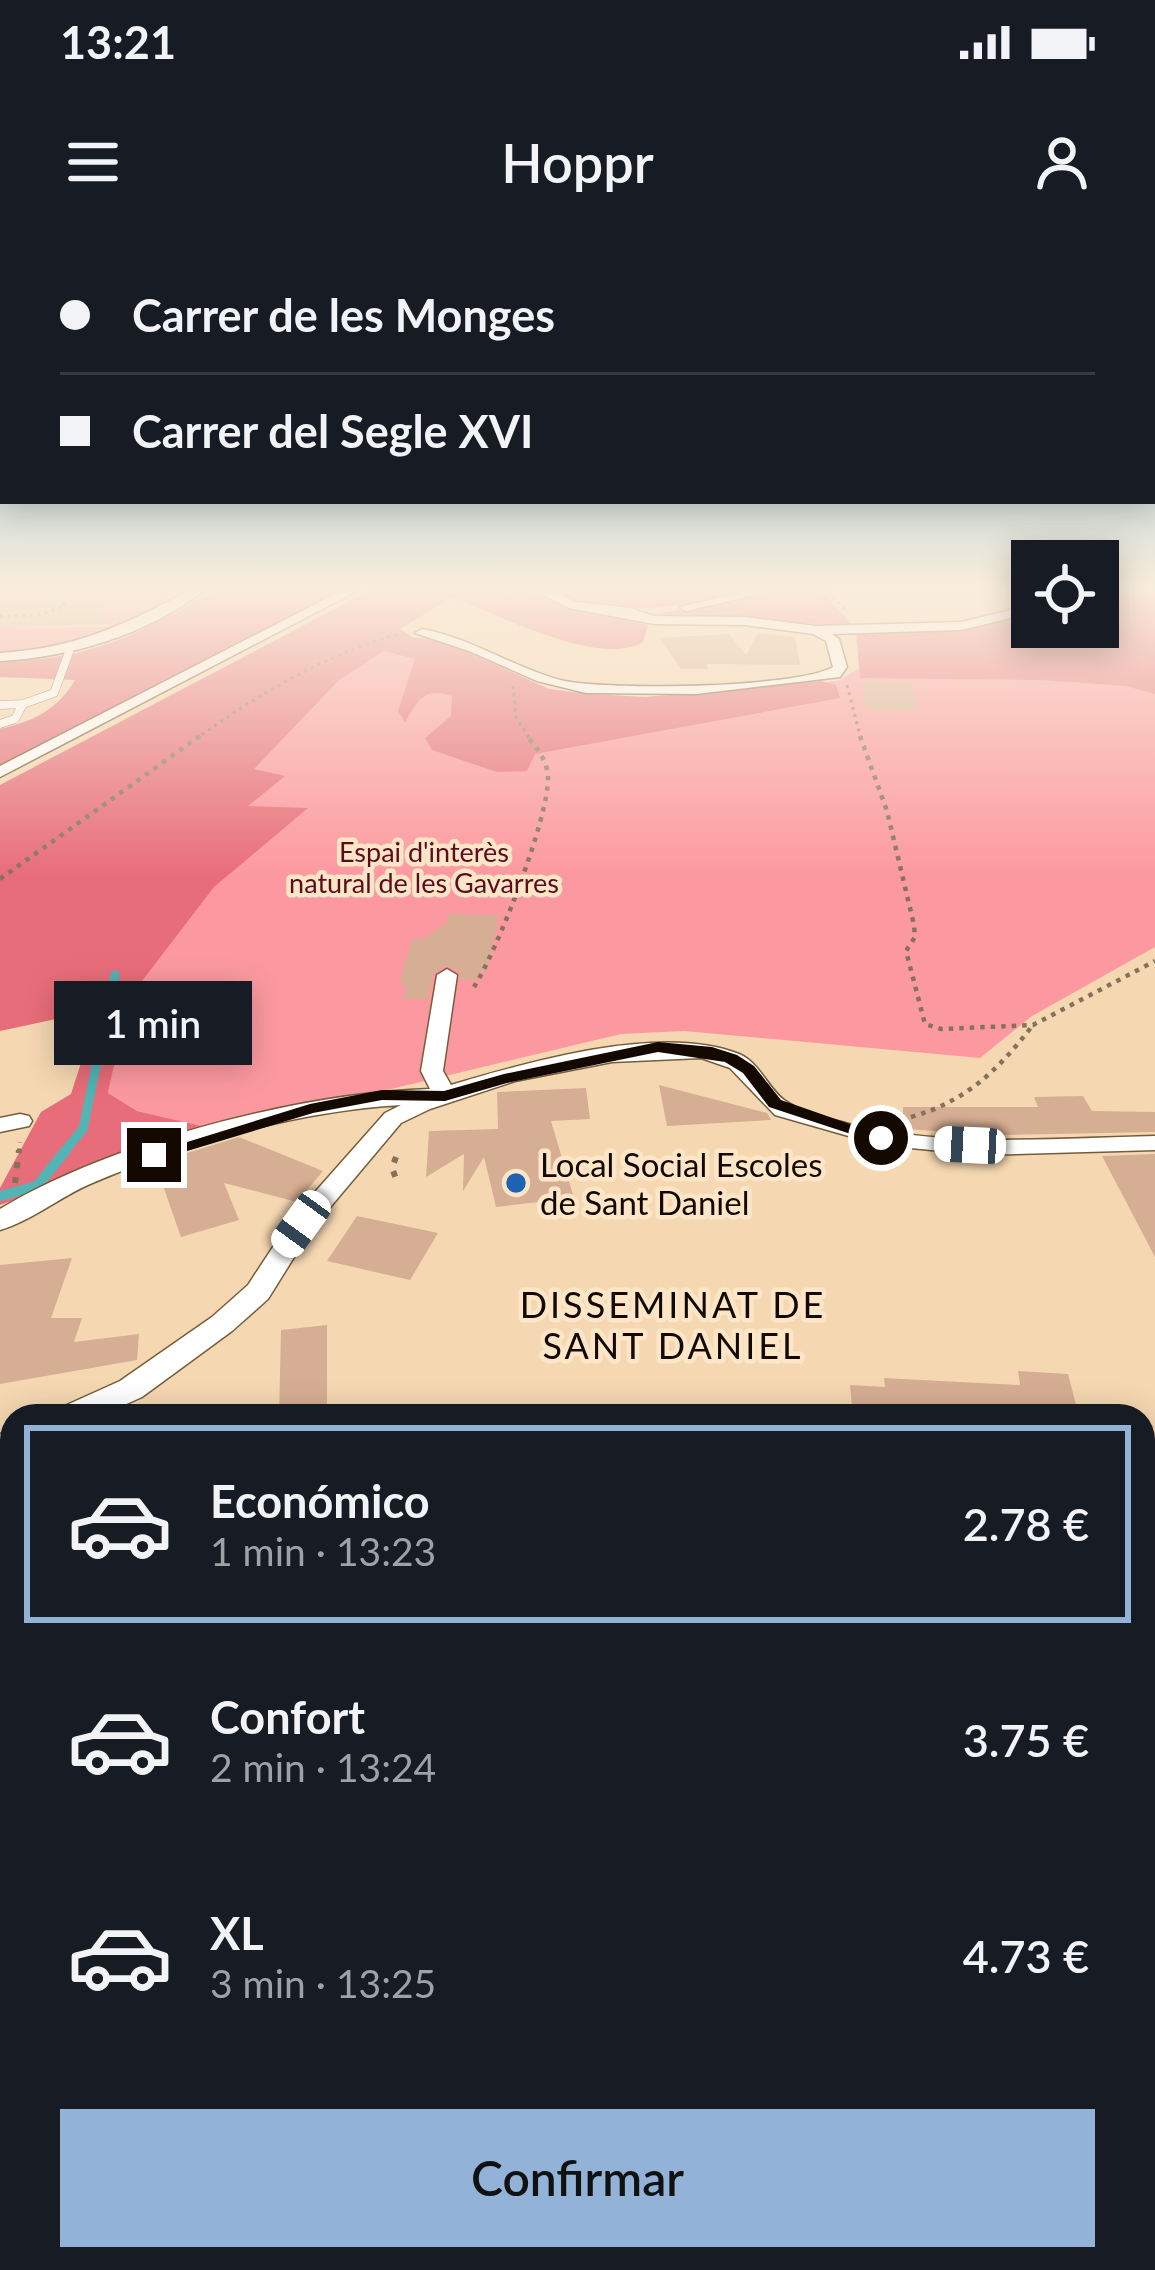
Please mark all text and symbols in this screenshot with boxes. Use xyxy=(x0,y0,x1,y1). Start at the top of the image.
text: 13:21 xyxy=(60,15,176,69)
icon: menu xyxy=(60,129,126,195)
icon: person xyxy=(1029,129,1095,195)
text: Hoppr xyxy=(501,130,654,195)
text: Carrer de les Monges xyxy=(132,288,555,342)
text: Carrer del Segle XVI xyxy=(132,404,533,458)
map controls xyxy=(1011,540,1119,648)
button: locate xyxy=(1011,540,1119,648)
park label: Espai d'interès natural de les Gavarres xyxy=(289,835,559,899)
callout: 1 min xyxy=(55,981,253,1065)
text: 1 min xyxy=(105,1000,201,1046)
route start xyxy=(854,1111,908,1165)
car xyxy=(933,1125,1007,1165)
route end xyxy=(127,1128,181,1182)
place label: Local Social Escoles de Sant Daniel xyxy=(540,1144,822,1222)
marker: Local Social Escoles de Sant Daniel xyxy=(503,1170,529,1196)
car xyxy=(265,1184,337,1264)
district label: DISSEMINAT DE SANT DANIEL xyxy=(520,1282,826,1367)
icon: car xyxy=(66,1470,174,1578)
text: Económico xyxy=(210,1474,430,1528)
text: 2.78 € xyxy=(963,1497,1089,1551)
text: 1 min · 13:23 xyxy=(210,1528,436,1574)
icon: car xyxy=(66,1686,174,1794)
text: Confort xyxy=(210,1690,365,1744)
text: 3.75 € xyxy=(963,1713,1089,1767)
text: 2 min · 13:24 xyxy=(210,1744,436,1790)
icon: car xyxy=(66,1902,174,2010)
text: XL xyxy=(210,1906,264,1960)
text: 4.73 € xyxy=(963,1929,1089,1983)
text: 3 min · 13:25 xyxy=(210,1960,436,2006)
button: Confirmar xyxy=(60,2109,1095,2247)

